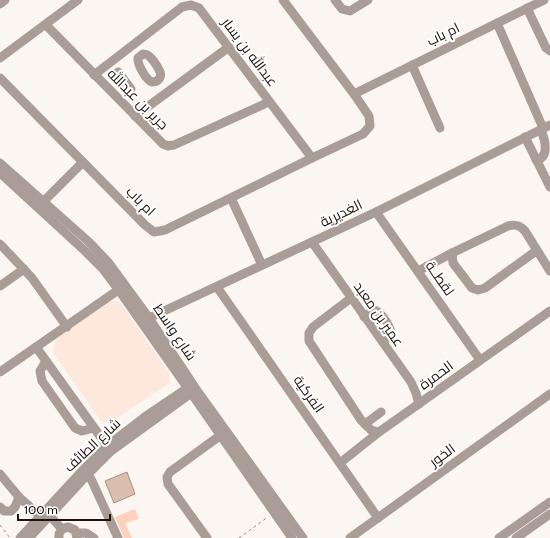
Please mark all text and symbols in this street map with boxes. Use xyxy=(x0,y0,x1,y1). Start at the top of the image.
street label: عبدالله بن يسار xyxy=(218,13,282,90)
street label: ام باب xyxy=(424,18,463,51)
street label: جرير بن عبدالله xyxy=(104,65,172,133)
street label: ام باب xyxy=(122,182,160,220)
street label: الغديرية xyxy=(317,195,365,231)
street label: لقطــة xyxy=(422,257,458,299)
street label: عمير بن معبد xyxy=(350,278,408,350)
street label: شارع واسط xyxy=(150,300,200,364)
street label: الحمرة xyxy=(415,357,457,393)
street label: الفركية xyxy=(290,372,328,416)
street label: شارع الطائف xyxy=(60,414,124,476)
street label: الخور xyxy=(425,440,459,471)
scale bar xyxy=(18,496,110,522)
text: 100 m xyxy=(24,502,58,517)

